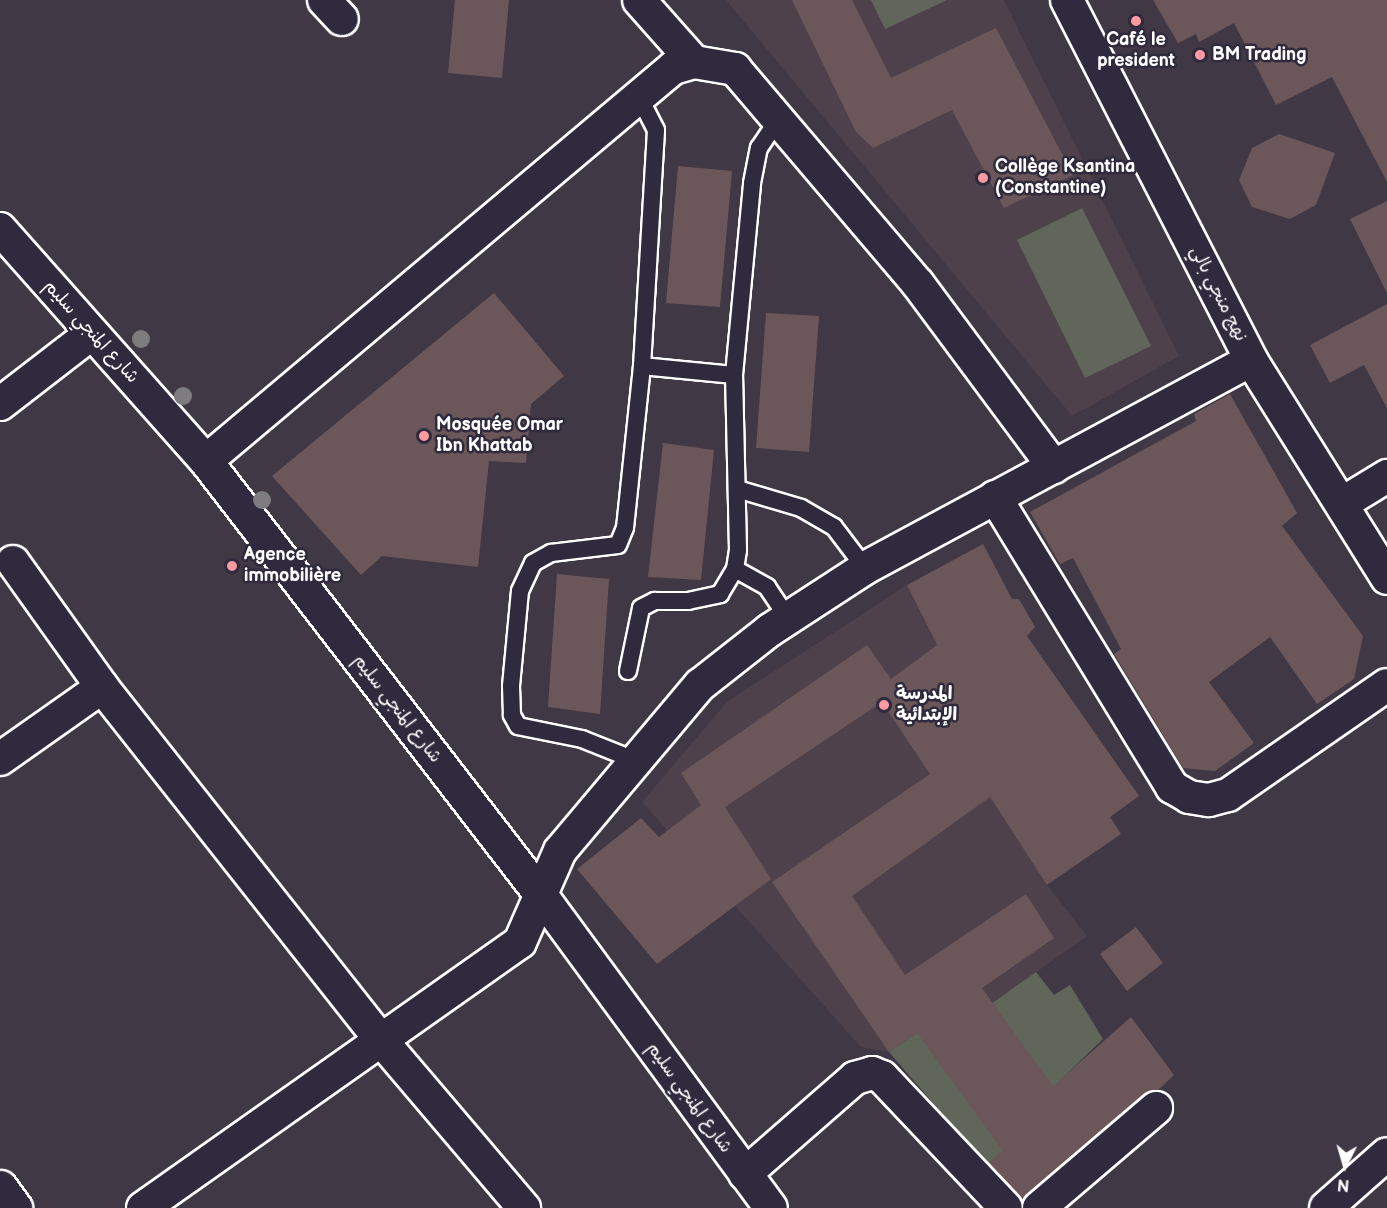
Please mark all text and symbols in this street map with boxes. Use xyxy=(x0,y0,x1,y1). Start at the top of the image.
marker: Café le president xyxy=(1129,14,1143,28)
place label: Café le president xyxy=(1097,30,1175,72)
place label: BM Trading xyxy=(1212,44,1306,66)
marker: BM Trading xyxy=(1193,48,1207,62)
place label: Collège Ksantina (Constantine) xyxy=(995,157,1135,200)
marker: Collège Ksantina (Constantine) xyxy=(976,171,990,185)
street label: نهج منجي بالي xyxy=(1185,243,1251,345)
street label: شارع المنجي سليم xyxy=(39,276,143,388)
place label: Mosquée Omar Ibn Khattab xyxy=(436,415,563,458)
marker: Mosquée Omar Ibn Khattab xyxy=(417,429,431,443)
place label: Agence immobilière xyxy=(244,545,341,588)
marker: Agence immobilière xyxy=(225,559,239,573)
street label: شارع المنجي سليم xyxy=(348,651,446,767)
place label: المدرسة الإبتدائية xyxy=(896,684,957,726)
marker: المدرسة الإبتدائية xyxy=(877,698,891,712)
street label: شارع المنجي سليم xyxy=(642,1038,736,1158)
north arrow xyxy=(1315,1136,1375,1196)
text: N xyxy=(1337,1174,1350,1194)

